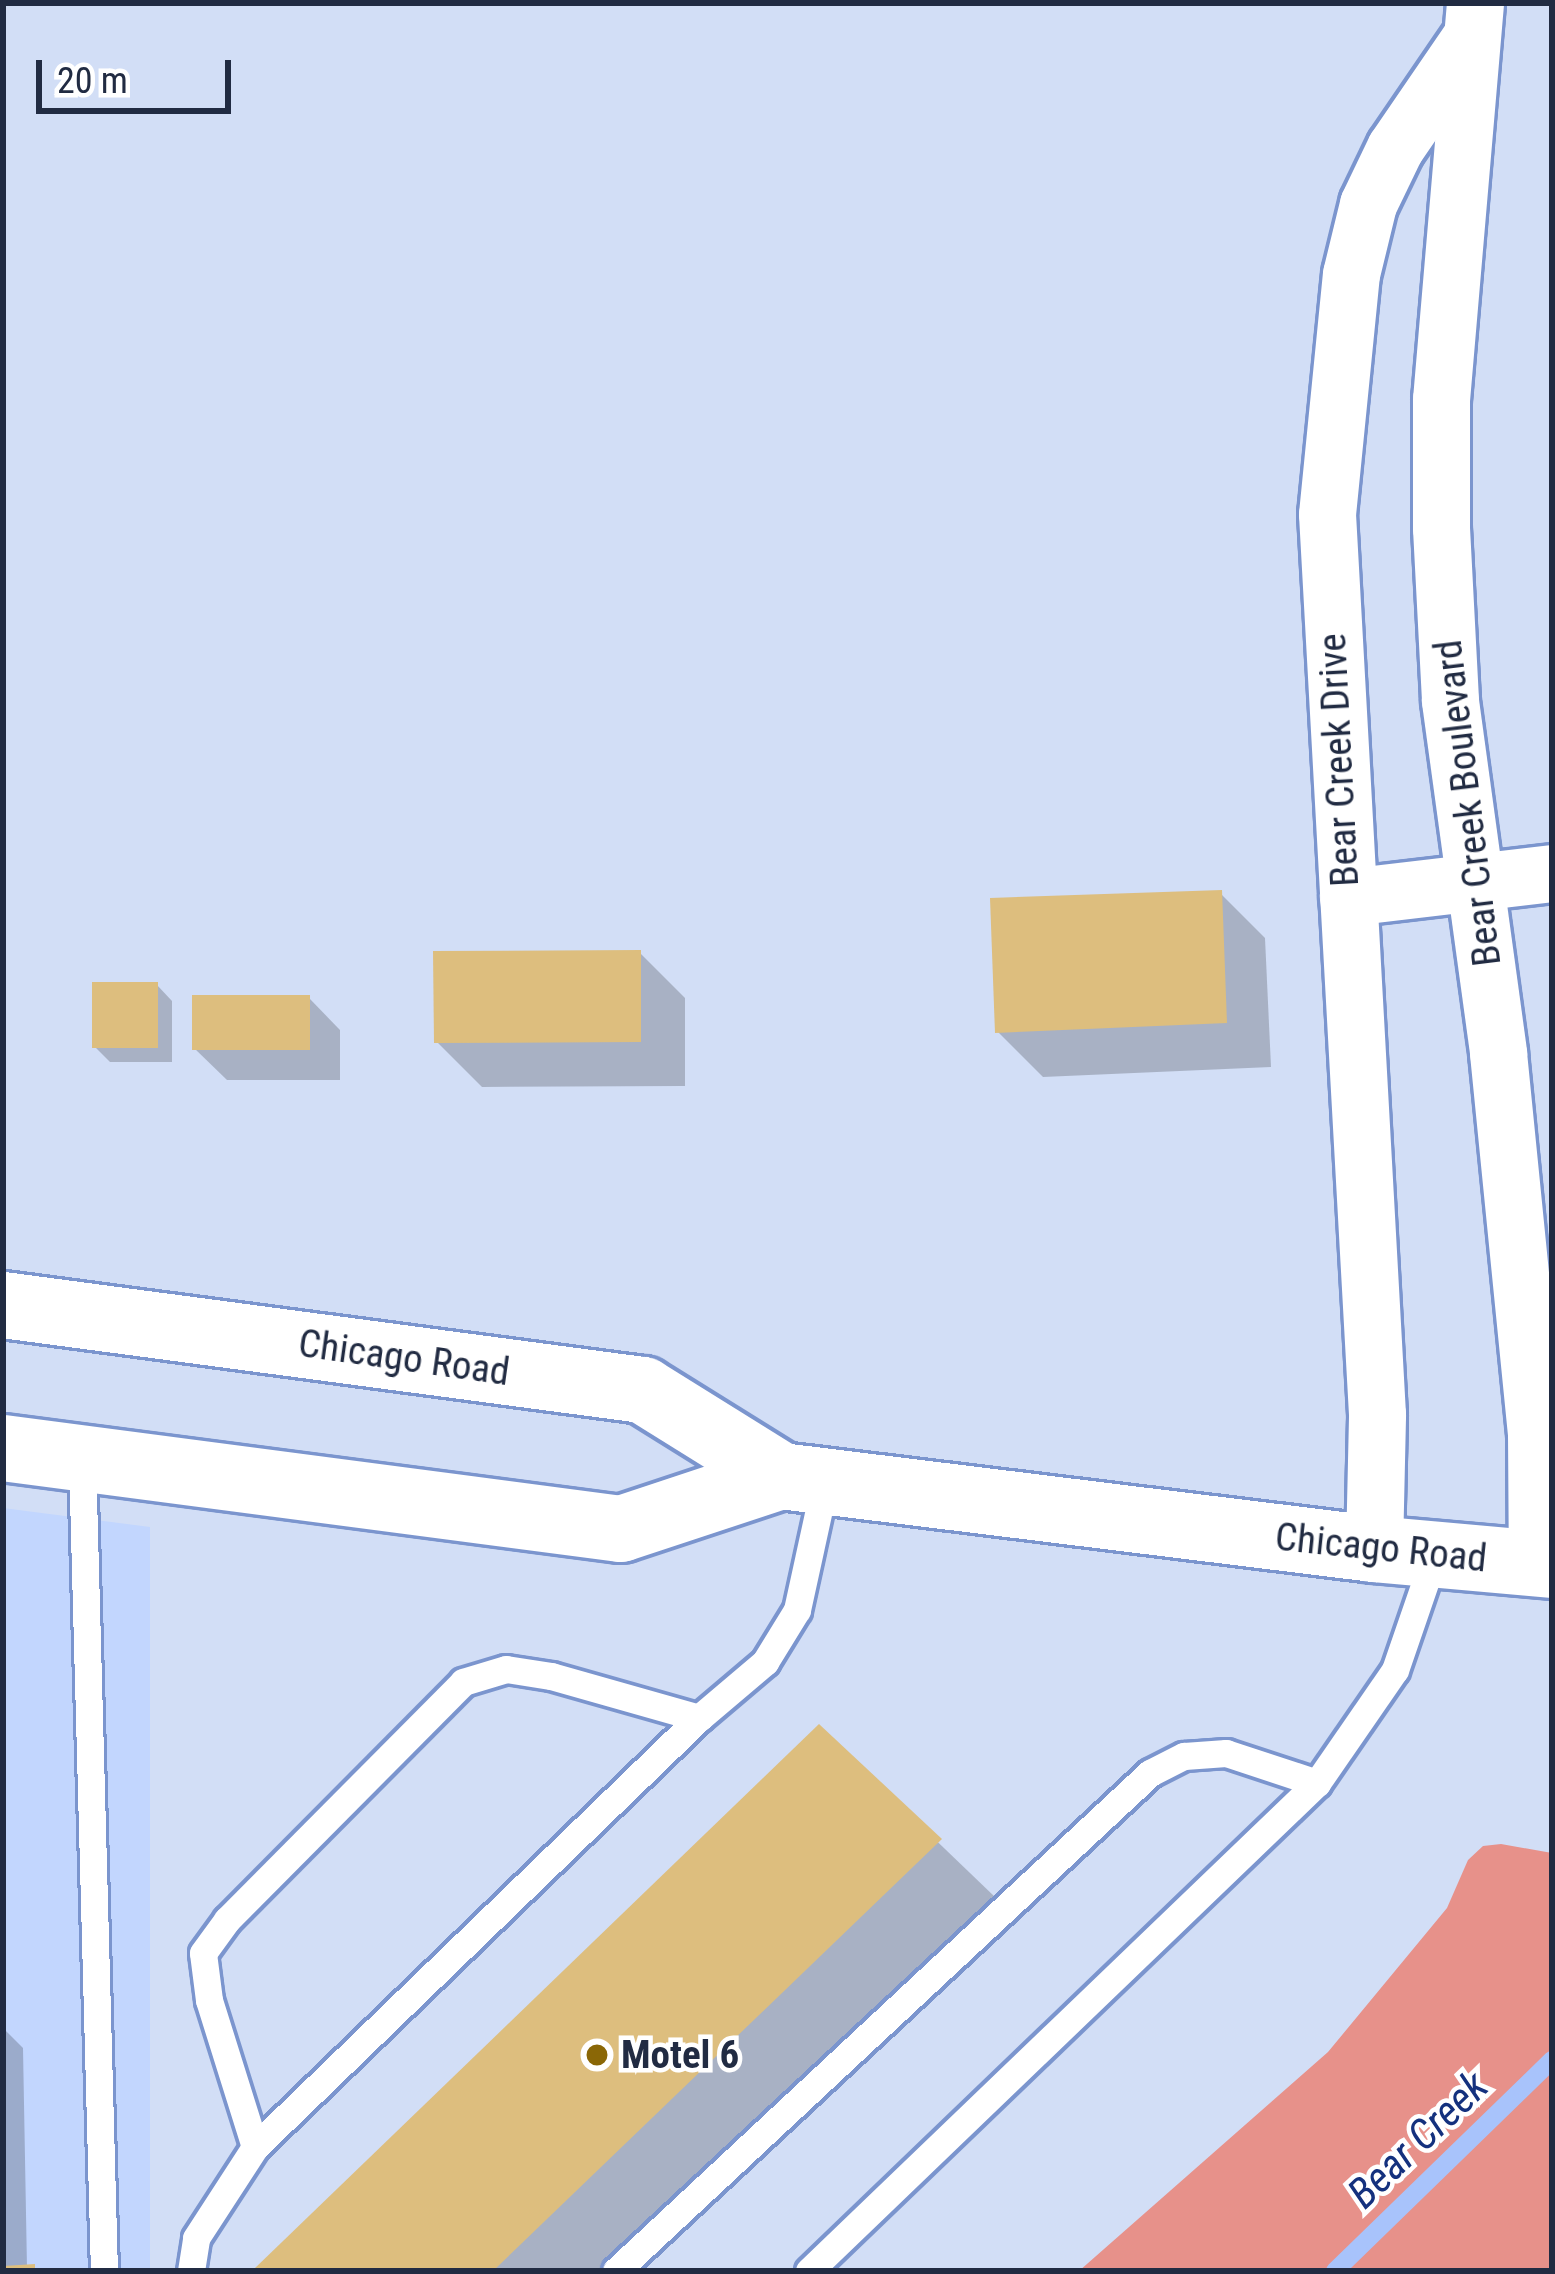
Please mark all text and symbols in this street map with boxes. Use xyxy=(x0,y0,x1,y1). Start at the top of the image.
scale bar xyxy=(42,36,237,110)
text: 20 m xyxy=(57,60,128,102)
street label: Bear Creek Drive xyxy=(1309,632,1369,888)
street label: Bear Creek Boulevard xyxy=(1425,637,1511,969)
street label: Chicago Road xyxy=(295,1320,513,1396)
street label: Chicago Road xyxy=(1273,1514,1489,1582)
place label: Motel 6 xyxy=(621,2032,739,2078)
marker: Motel 6 xyxy=(584,2042,610,2068)
water label: Bear Creek xyxy=(1338,2061,1498,2219)

